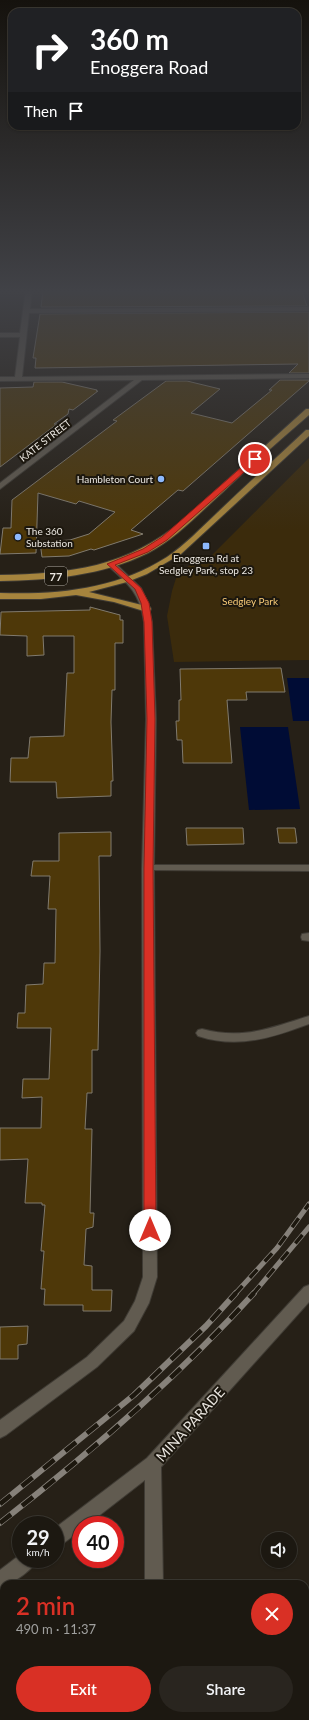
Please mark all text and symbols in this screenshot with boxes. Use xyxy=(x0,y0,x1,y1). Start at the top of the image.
text: 360 m xyxy=(90,22,169,56)
icon: right xyxy=(24,24,76,76)
text: Enoggera Road xyxy=(90,56,208,78)
icon: arrive xyxy=(65,100,87,122)
text: Then xyxy=(24,102,57,120)
street label: KATE STREET xyxy=(17,416,73,464)
pin xyxy=(238,442,272,476)
icon: arrive xyxy=(244,448,266,470)
place label: Hambleton Court xyxy=(77,473,153,485)
marker: Hambleton Court xyxy=(156,474,166,484)
place label: The 360 Substation xyxy=(26,525,73,549)
marker: The 360 Substation xyxy=(13,532,23,542)
marker: Enoggera Rd at Sedgley Park, stop 23 xyxy=(201,541,211,551)
place label: Enoggera Rd at Sedgley Park, stop 23 xyxy=(159,552,253,576)
road number: 77 xyxy=(45,567,67,585)
park label: Sedgley Park xyxy=(222,595,279,607)
position arrow xyxy=(129,1209,171,1251)
street label: MINA PARADE xyxy=(152,1383,228,1465)
speed limit sign: 40 xyxy=(72,1516,124,1568)
text: 29 xyxy=(26,1525,50,1549)
map controls xyxy=(261,1532,297,1568)
button: sound xyxy=(261,1532,297,1568)
text: km/h xyxy=(26,1546,50,1558)
text: 2 min xyxy=(16,1591,75,1620)
button: close xyxy=(251,1593,293,1635)
text: 490 m · 11:37 xyxy=(16,1621,96,1637)
button: Exit xyxy=(16,1666,151,1712)
button: Share xyxy=(159,1666,293,1712)

